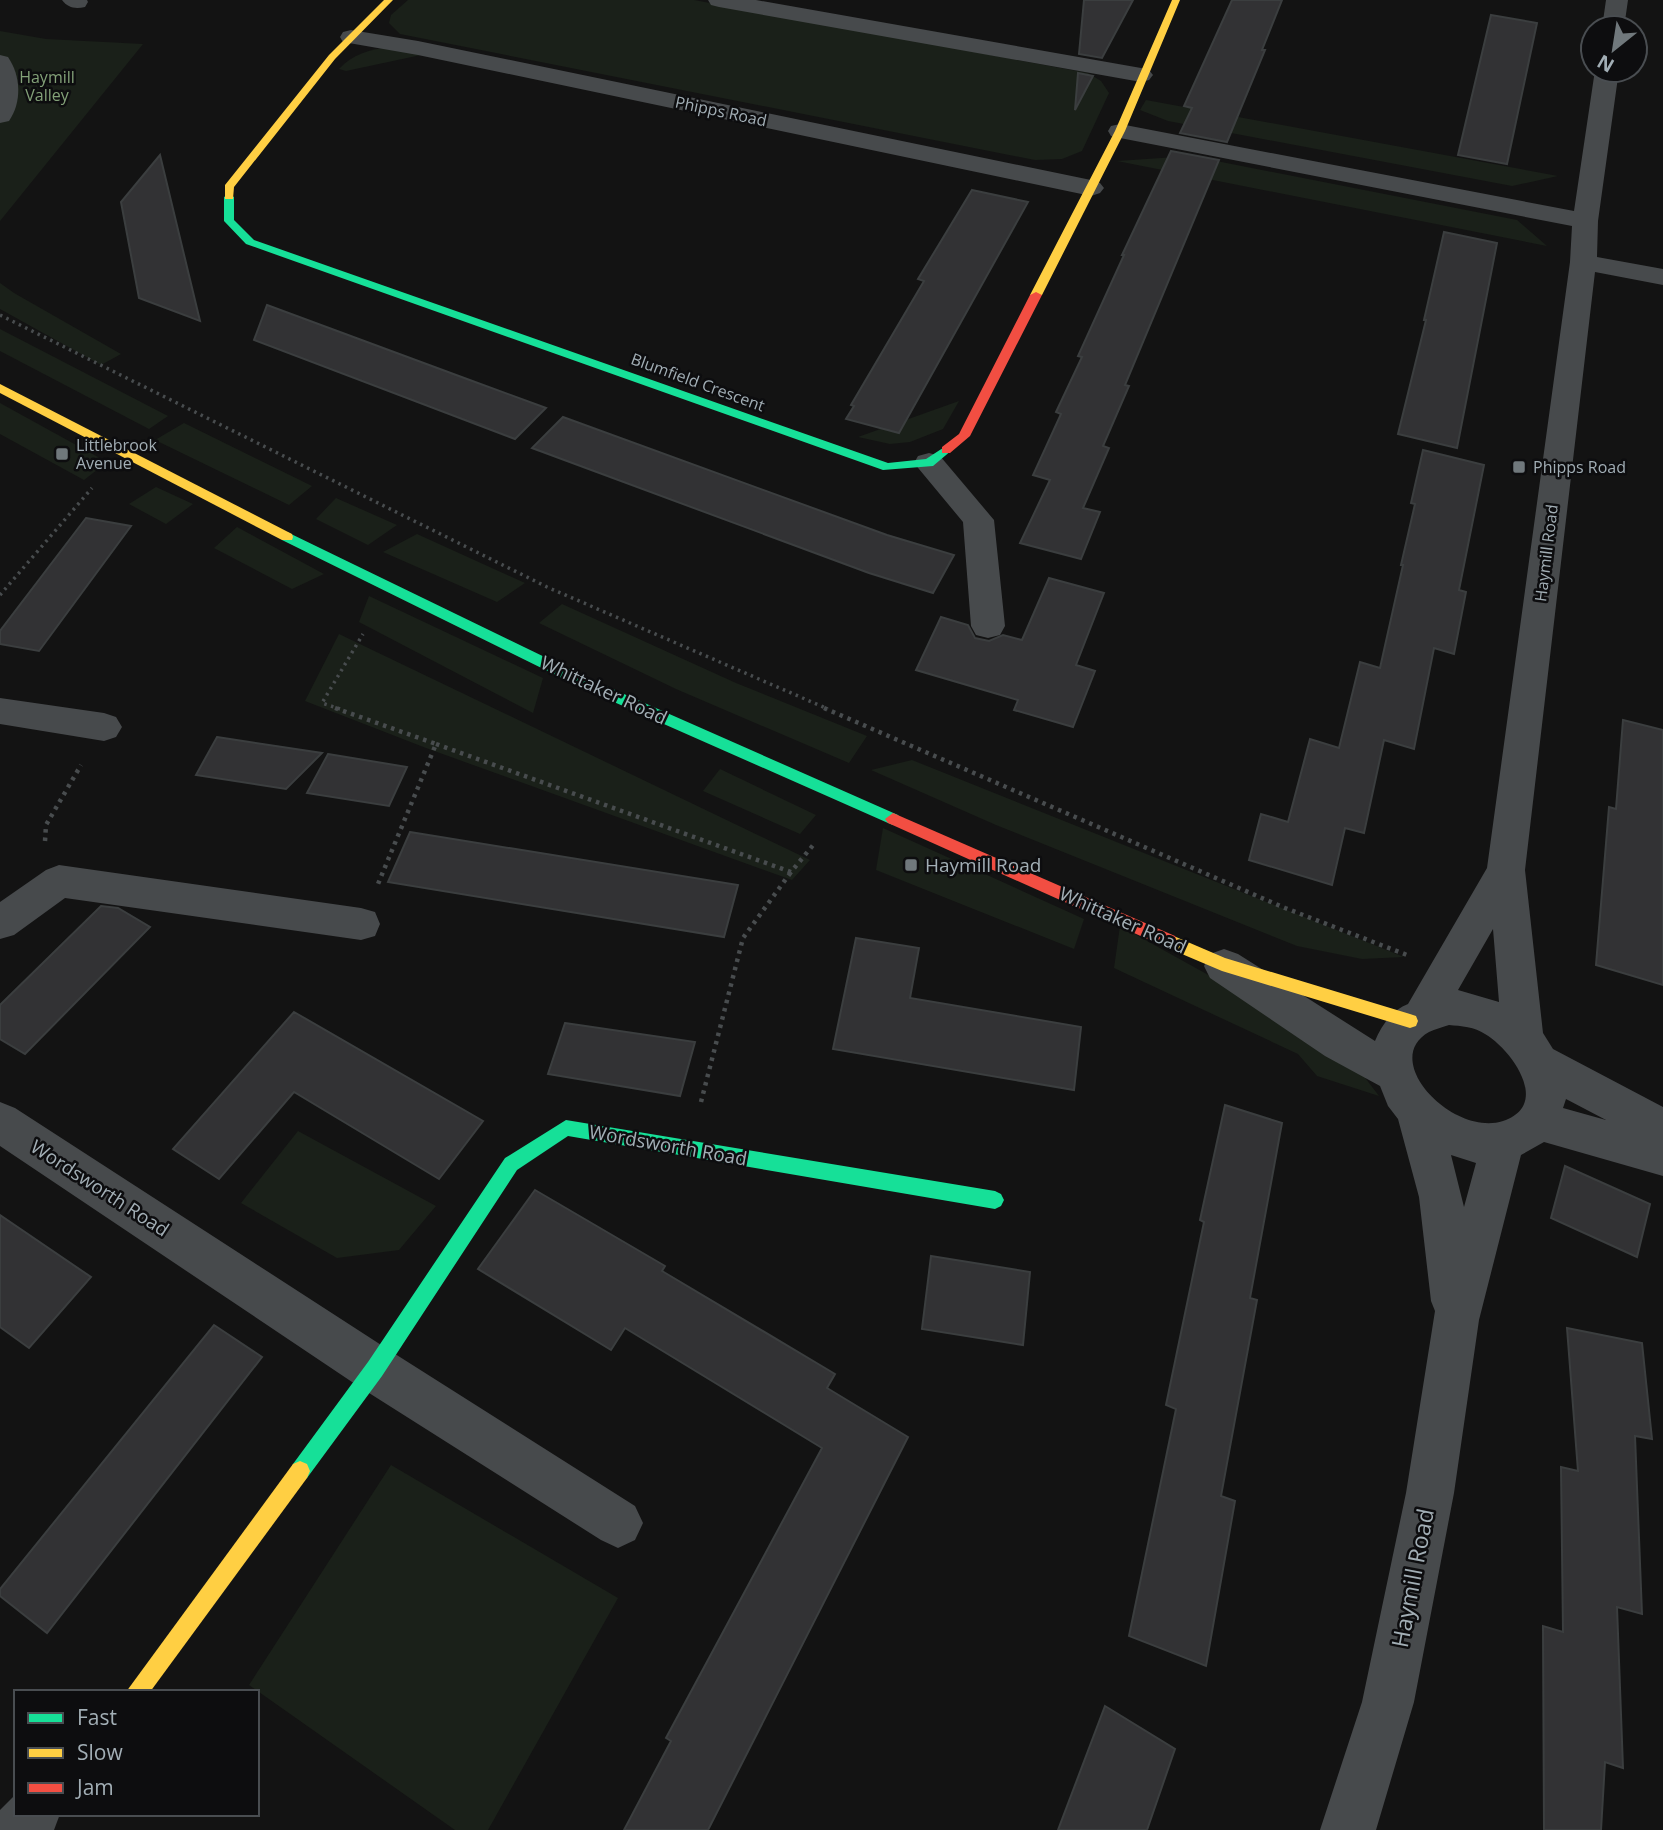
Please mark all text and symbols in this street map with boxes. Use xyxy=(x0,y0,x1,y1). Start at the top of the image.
north arrow xyxy=(1579,14,1649,84)
text: N xyxy=(1592,49,1619,79)
park label: Haymill Valley xyxy=(19,66,75,106)
street label: Phipps Road xyxy=(673,91,769,131)
street label: Blumfield Crescent xyxy=(628,348,768,417)
place label: Littlebrook Avenue xyxy=(76,434,157,474)
marker: Littlebrook Avenue xyxy=(54,446,70,462)
place label: Phipps Road xyxy=(1533,456,1626,478)
marker: Phipps Road xyxy=(1511,459,1527,475)
street label: Haymill Road xyxy=(1529,503,1563,603)
street label: Whittaker Road xyxy=(537,649,671,731)
place label: Haymill Road xyxy=(925,852,1041,878)
marker: Haymill Road xyxy=(903,857,919,873)
street label: Whittaker Road xyxy=(1055,880,1191,960)
street label: Wordsworth Road xyxy=(587,1118,749,1172)
street label: Wordsworth Road xyxy=(26,1134,174,1242)
street label: Haymill Road xyxy=(1383,1506,1441,1650)
legend xyxy=(14,1690,259,1816)
text: Fast xyxy=(77,1703,117,1731)
text: Slow xyxy=(77,1738,123,1766)
text: Jam xyxy=(75,1773,114,1801)

